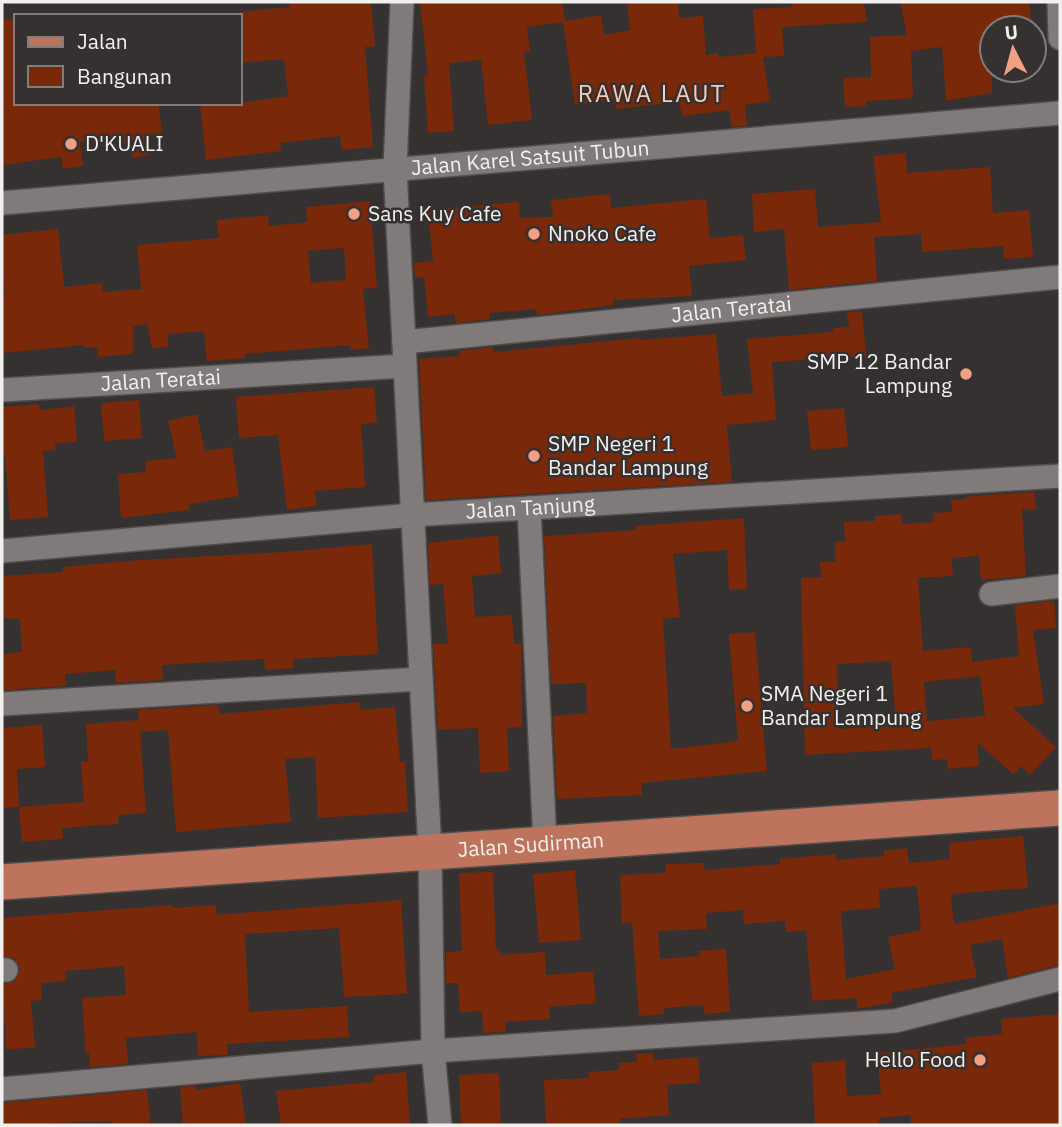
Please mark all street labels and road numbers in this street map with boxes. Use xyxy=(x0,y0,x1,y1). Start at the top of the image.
street label: Jalan Karel Satsuit Tubun xyxy=(410,133,650,181)
street label: Jalan Teratai xyxy=(670,289,793,328)
street label: Jalan Teratai xyxy=(100,362,222,397)
street label: Jalan Tanjung xyxy=(465,489,596,525)
street label: Jalan Sudirman xyxy=(457,825,605,863)

